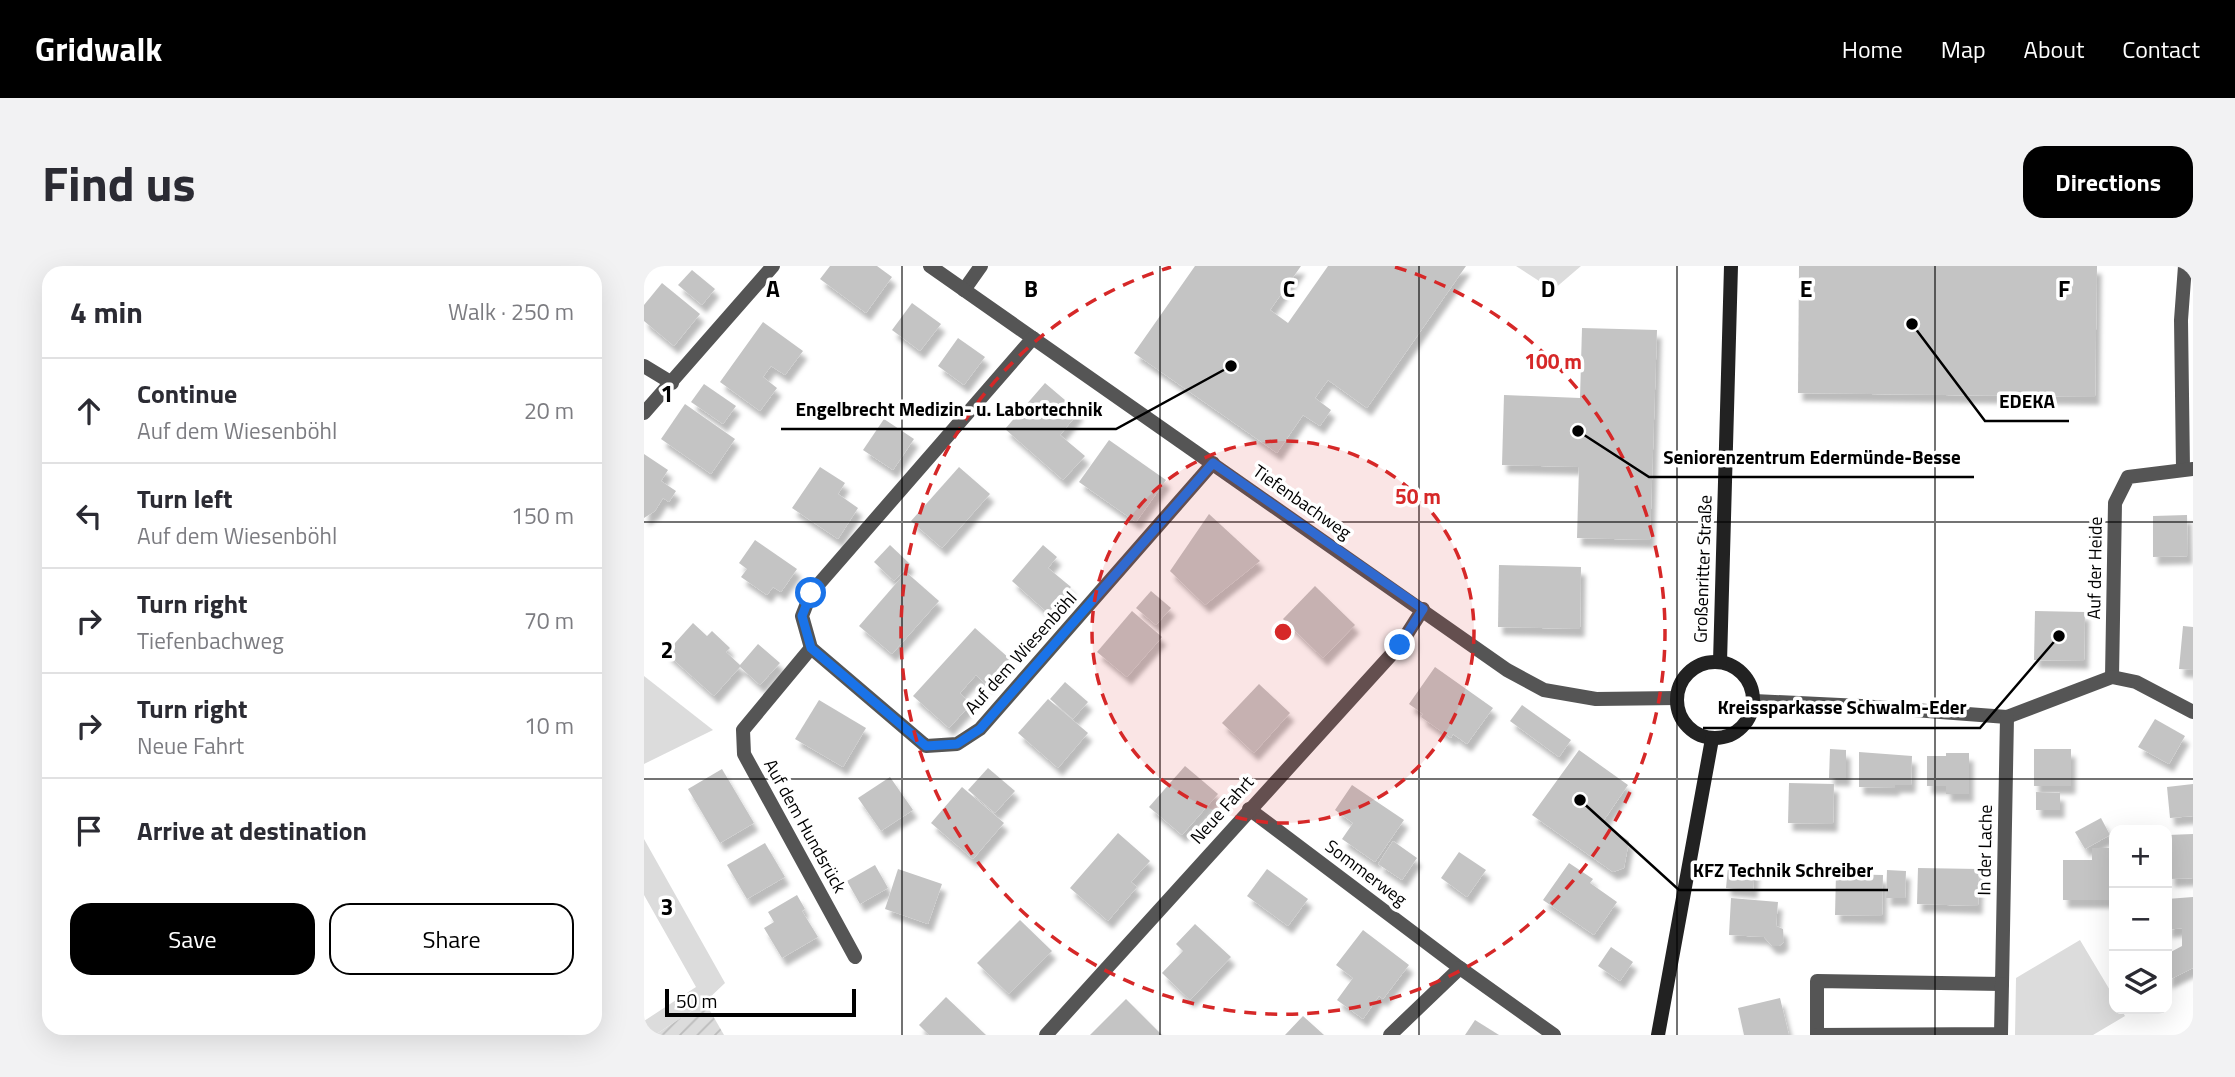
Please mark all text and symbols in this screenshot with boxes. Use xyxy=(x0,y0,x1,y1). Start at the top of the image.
text: Gridwalk xyxy=(35,24,162,74)
text: Home xyxy=(1842,31,1903,67)
text: Map xyxy=(1941,31,1986,67)
text: About xyxy=(2024,31,2084,67)
text: Contact xyxy=(2122,31,2200,67)
text: Find us xyxy=(42,145,196,220)
button: Directions xyxy=(2023,146,2193,218)
text: A xyxy=(766,271,780,306)
text: B xyxy=(1024,271,1038,306)
text: C xyxy=(1283,271,1295,306)
text: D xyxy=(1541,271,1555,306)
text: E xyxy=(1800,271,1812,306)
text: F xyxy=(2058,271,2070,306)
text: 4 min xyxy=(70,289,143,335)
text: Walk · 250 m xyxy=(448,294,574,329)
text: 100 m xyxy=(1524,345,1582,377)
text: Continue xyxy=(137,374,237,413)
text: 1 xyxy=(661,376,673,411)
callout: EDEKA xyxy=(1985,381,2069,421)
text: EDEKA xyxy=(1999,386,2055,415)
callout: Engelbrecht Medizin- u. Labortechnik xyxy=(781,389,1116,429)
icon: ahead xyxy=(70,392,108,430)
text: 20 m xyxy=(524,393,574,428)
text: Engelbrecht Medizin- u. Labortechnik xyxy=(796,394,1103,423)
text: Auf dem Wiesenböhl xyxy=(137,413,337,448)
callout: Seniorenzentrum Edermünde-Besse xyxy=(1649,437,1974,477)
text: Seniorenzentrum Edermünde-Besse xyxy=(1663,442,1961,471)
street label: Tiefenbachweg xyxy=(1247,458,1357,546)
text: Turn left xyxy=(137,479,232,518)
text: 50 m xyxy=(1395,480,1441,512)
street label: Großenritter Straße xyxy=(1686,494,1719,644)
icon: left xyxy=(70,497,108,535)
text: 150 m xyxy=(511,498,574,533)
street label: Auf der Heide xyxy=(2080,516,2109,620)
text: Auf dem Wiesenböhl xyxy=(137,518,337,553)
route start xyxy=(795,577,826,608)
text: Turn right xyxy=(137,584,248,623)
street label: Auf dem Wiesenböhl xyxy=(958,585,1083,720)
icon: right xyxy=(70,602,108,640)
text: 70 m xyxy=(524,603,574,638)
centre of rings xyxy=(1271,620,1295,644)
text: Tiefenbachweg xyxy=(137,623,284,658)
route end xyxy=(1384,629,1415,660)
text: 2 xyxy=(661,632,673,667)
callout: Kreissparkasse Schwalm-Eder xyxy=(1703,688,1980,728)
text: Turn right xyxy=(137,689,248,728)
text: Kreissparkasse Schwalm-Eder xyxy=(1717,692,1967,721)
icon: right xyxy=(70,707,108,745)
text: 10 m xyxy=(524,708,574,743)
text: Neue Fahrt xyxy=(137,728,244,763)
street label: Auf dem Hundsrück xyxy=(757,754,854,898)
street label: Neue Fahrt xyxy=(1184,769,1260,850)
street label: In der Lache xyxy=(1970,804,1999,896)
text: Arrive at destination xyxy=(137,811,367,850)
icon: arrive xyxy=(70,812,108,850)
map controls xyxy=(2109,825,2172,1014)
button: + xyxy=(2109,825,2172,888)
street label: Sommerweg xyxy=(1320,833,1413,912)
callout: KFZ Technik Schreiber xyxy=(1679,850,1888,890)
text: KFZ Technik Schreiber xyxy=(1693,855,1873,884)
button: − xyxy=(2109,888,2172,951)
text: 3 xyxy=(661,889,673,924)
button: Save xyxy=(70,903,315,975)
button: Share xyxy=(329,903,574,975)
button: layers xyxy=(2109,951,2172,1014)
scale bar xyxy=(665,986,856,1018)
text: 50 m xyxy=(676,986,717,1015)

